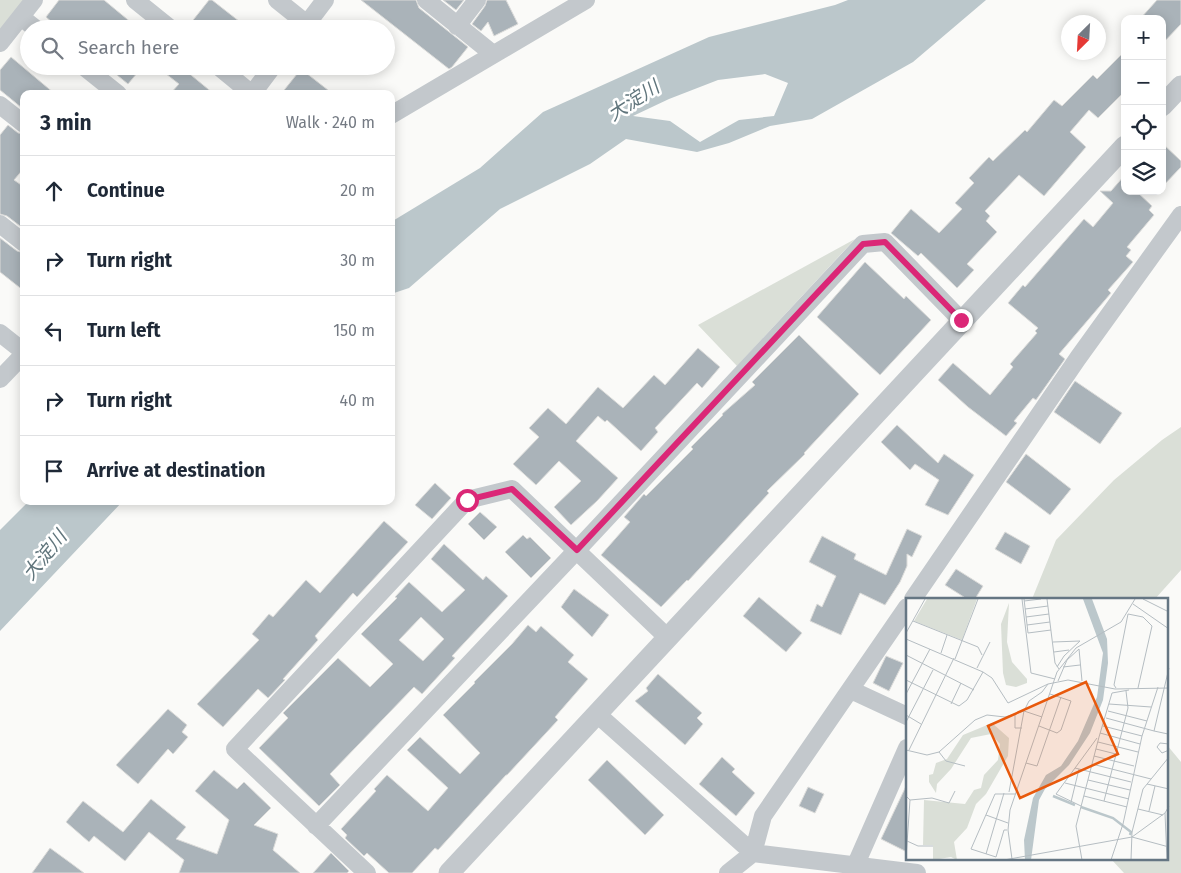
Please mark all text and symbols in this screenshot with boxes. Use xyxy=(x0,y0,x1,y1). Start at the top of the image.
north arrow xyxy=(1061,15,1106,60)
map controls xyxy=(1121,15,1166,195)
button: + xyxy=(1121,15,1166,60)
search box xyxy=(20,20,395,75)
icon: search xyxy=(38,34,66,62)
text: Search here xyxy=(78,36,179,59)
button: − xyxy=(1121,60,1166,105)
water label: 大淀川 xyxy=(603,74,665,126)
button: locate xyxy=(1121,105,1166,150)
text: 3 min xyxy=(40,110,92,136)
text: Walk · 240 m xyxy=(286,113,375,132)
button: layers xyxy=(1121,150,1166,195)
icon: ahead xyxy=(40,177,68,205)
text: Continue xyxy=(87,179,165,202)
text: 20 m xyxy=(340,181,375,200)
icon: right xyxy=(40,247,68,275)
text: Turn right xyxy=(87,249,172,272)
text: 30 m xyxy=(340,251,375,270)
route end xyxy=(950,309,973,332)
icon: left xyxy=(40,317,68,345)
text: Turn left xyxy=(87,319,161,342)
text: 150 m xyxy=(333,321,375,340)
icon: right xyxy=(40,387,68,415)
text: Turn right xyxy=(87,389,172,412)
text: 40 m xyxy=(340,391,375,410)
icon: arrive xyxy=(40,457,68,485)
text: Arrive at destination xyxy=(87,459,266,482)
route start xyxy=(456,489,479,512)
water label: 大淀川 xyxy=(18,524,73,585)
inset map xyxy=(906,598,1168,860)

